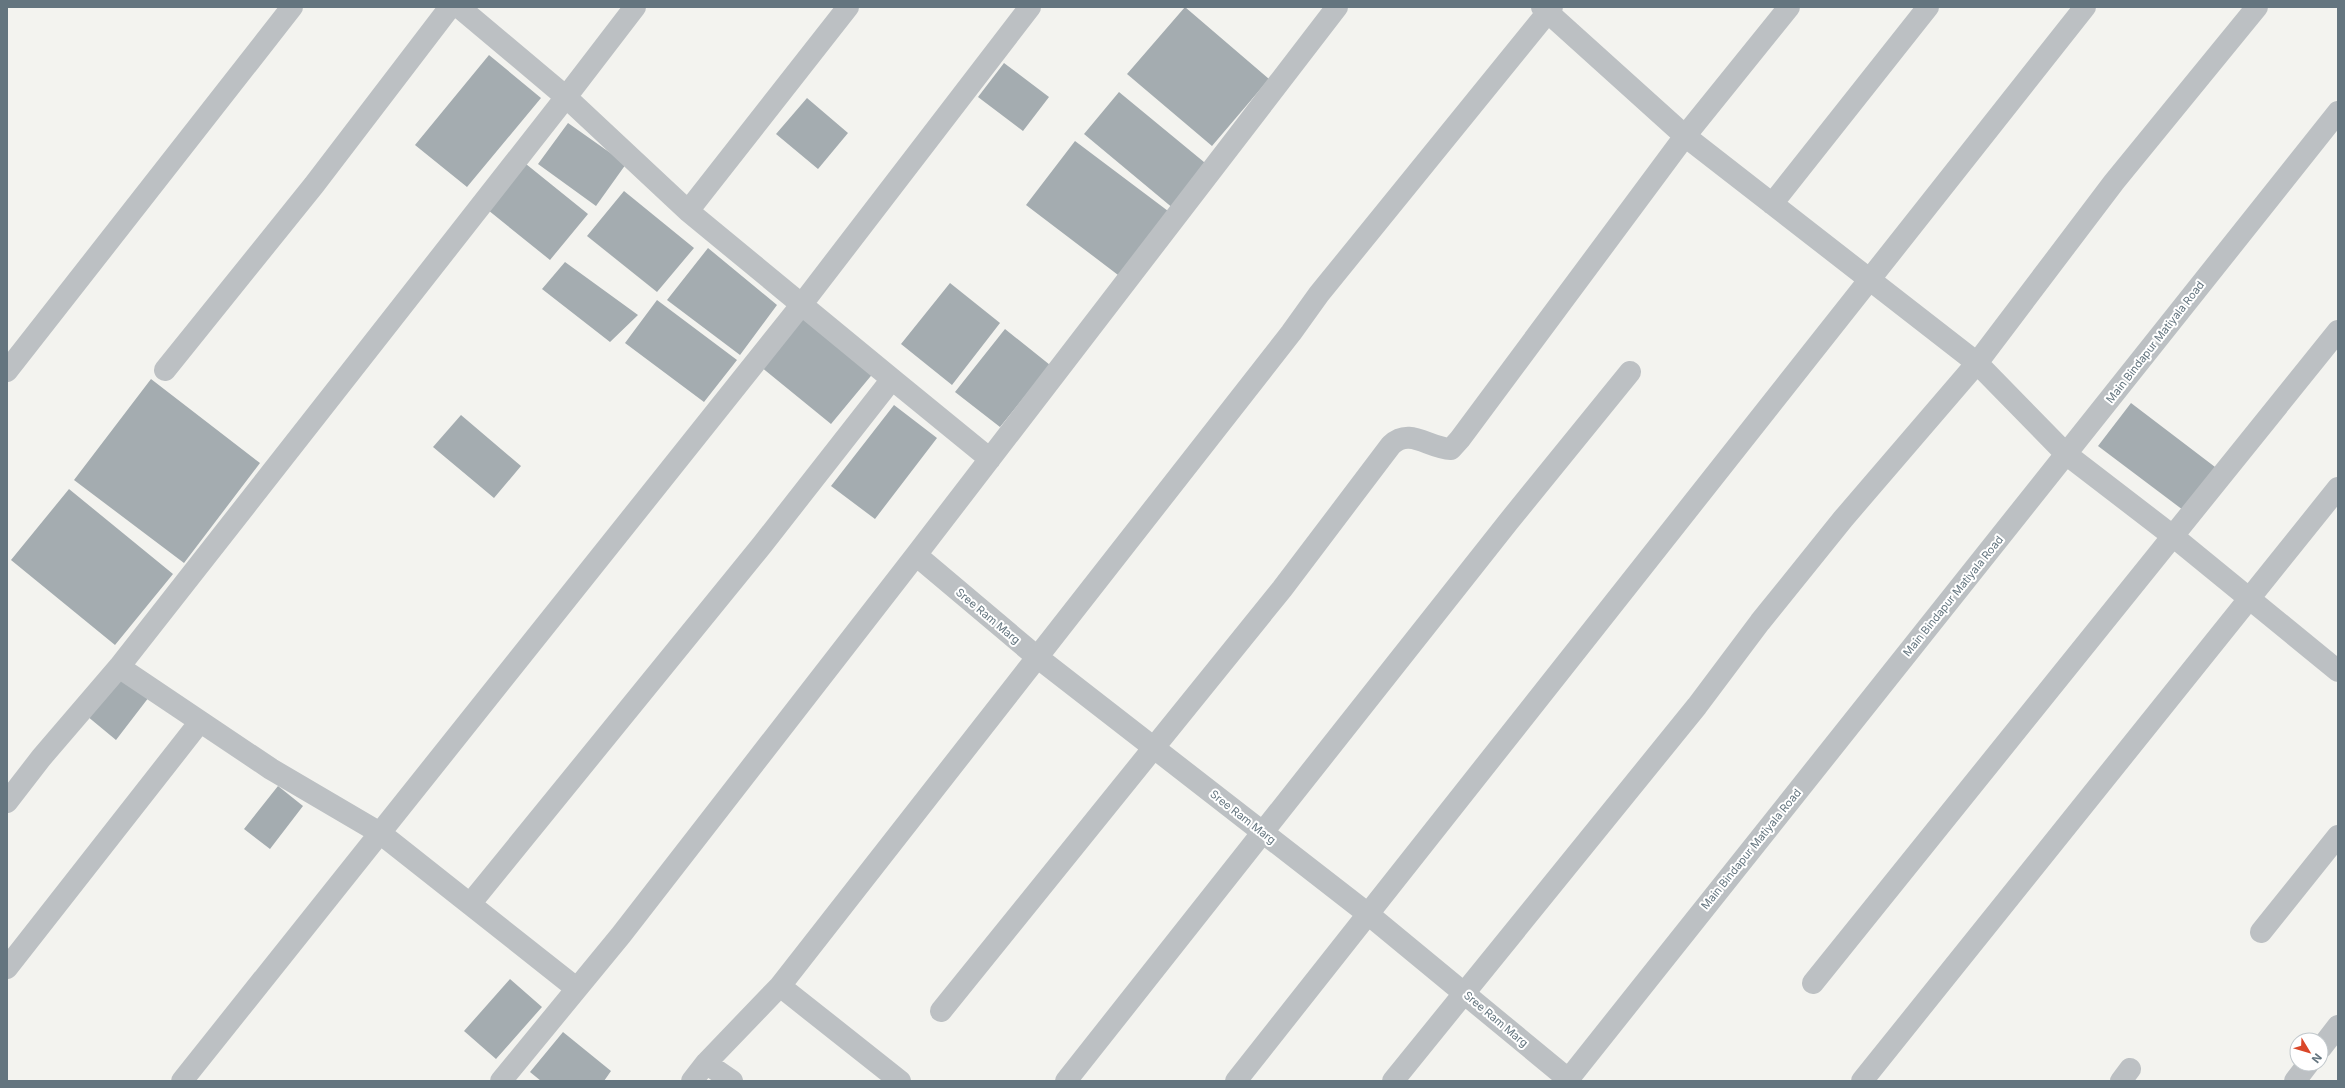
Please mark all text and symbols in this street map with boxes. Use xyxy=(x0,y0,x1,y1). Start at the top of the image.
street label: Main Bindapur Matiyala Road xyxy=(2103,278,2207,406)
street label: Main Bindapur Matiyala Road xyxy=(1900,533,2006,659)
street label: Sree Ram Marg xyxy=(953,585,1023,647)
street label: Main Bindapur Matiyala Road xyxy=(1698,786,1804,912)
street label: Sree Ram Marg xyxy=(1207,787,1279,847)
street label: Sree Ram Marg xyxy=(1461,988,1531,1050)
north arrow xyxy=(2289,1032,2329,1072)
text: N xyxy=(2309,1051,2325,1066)

